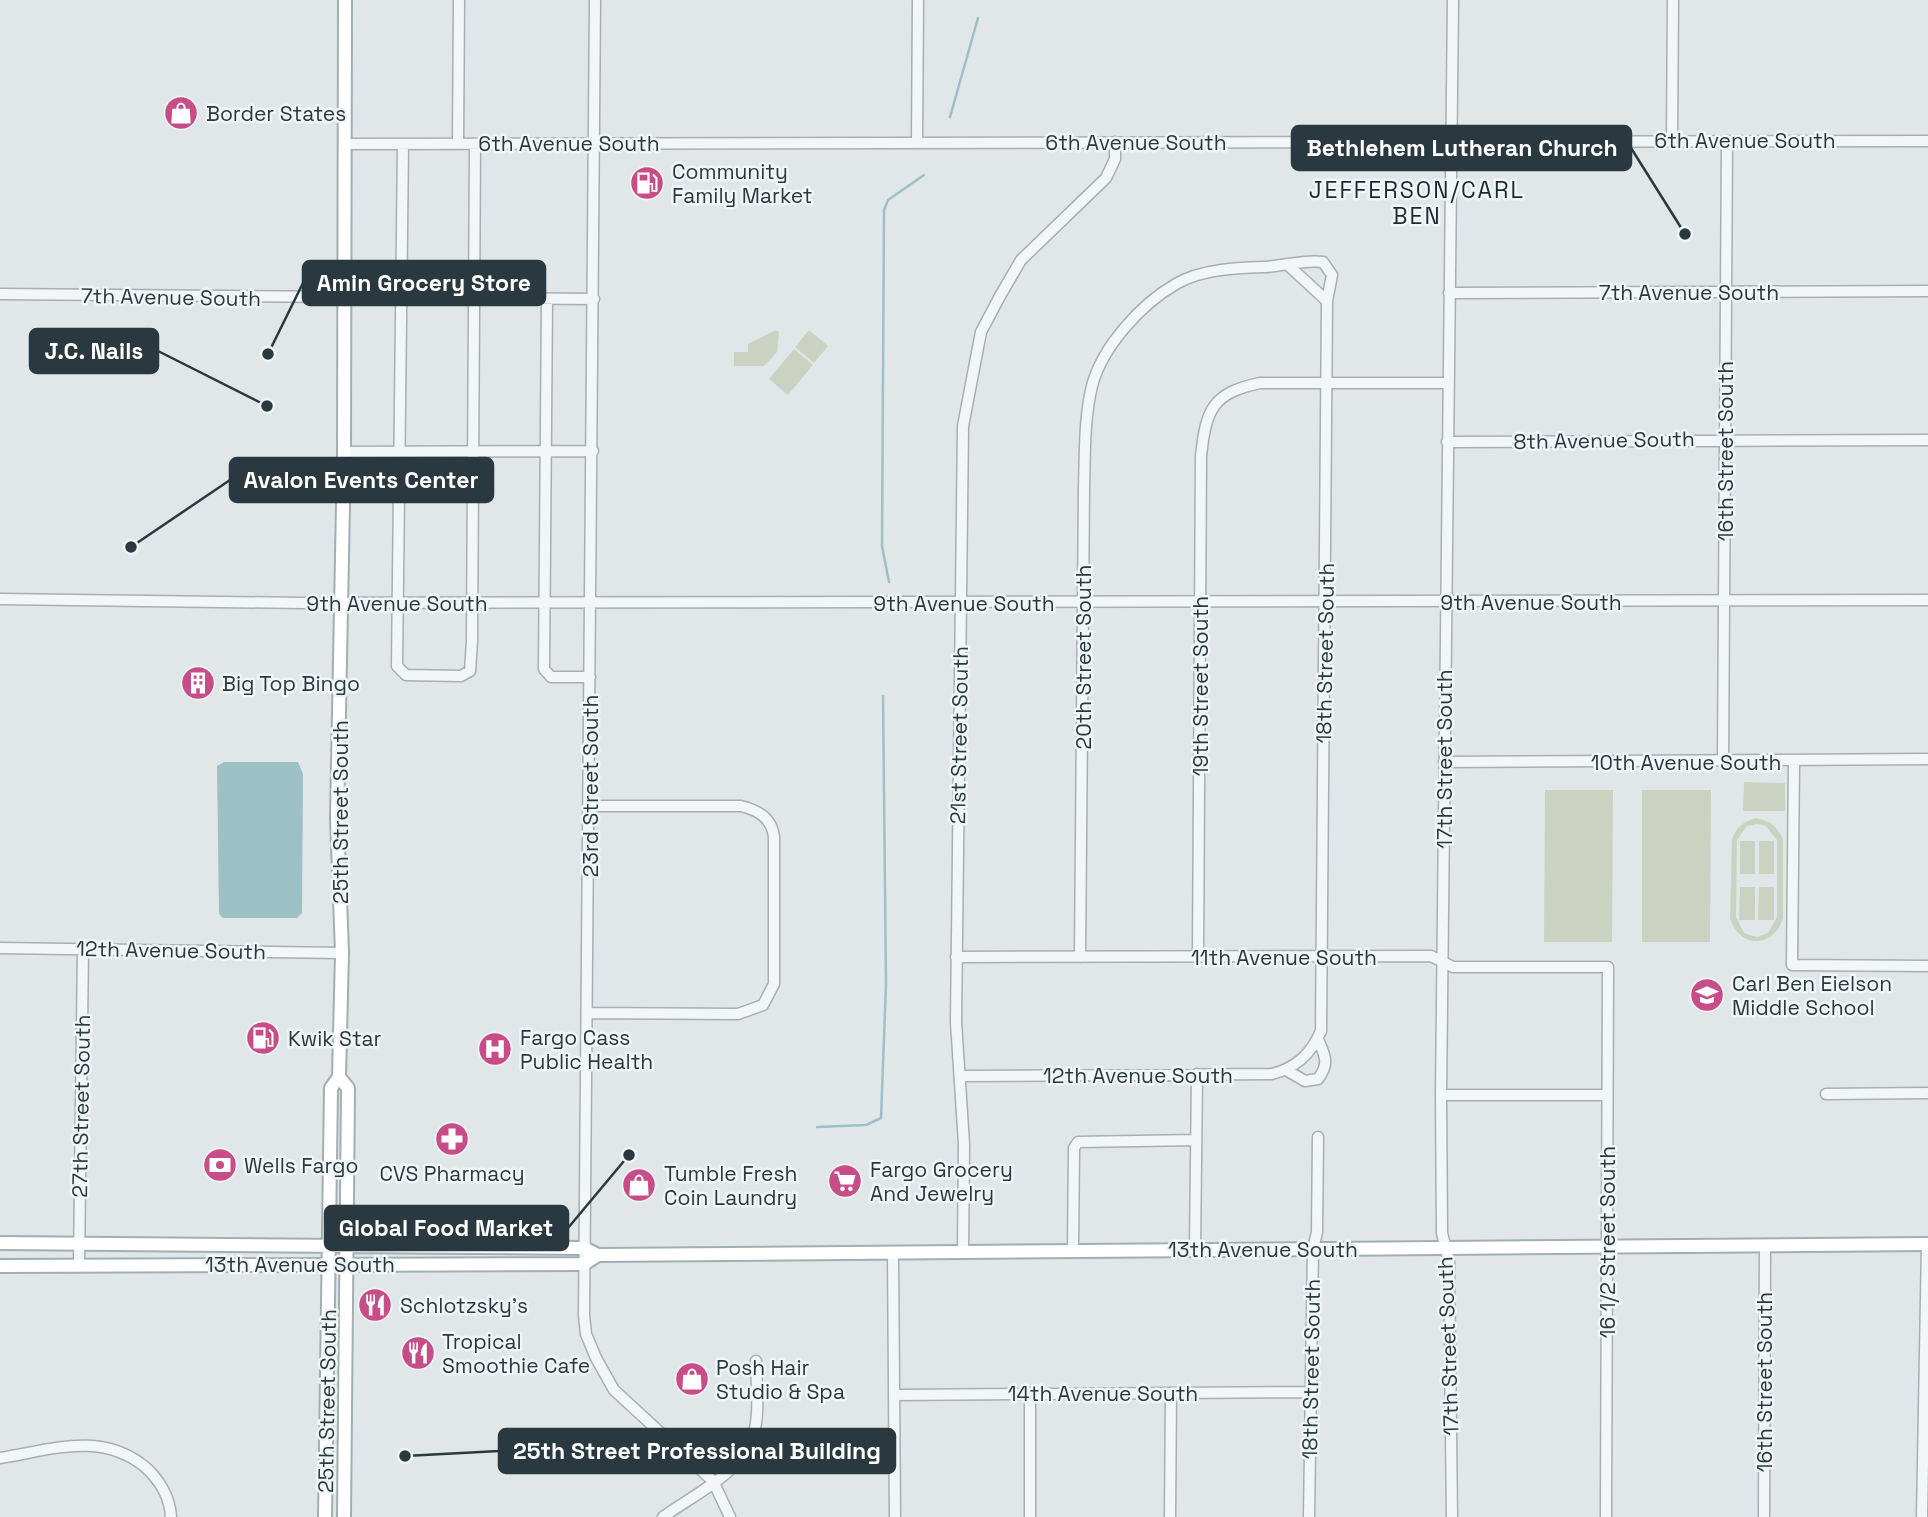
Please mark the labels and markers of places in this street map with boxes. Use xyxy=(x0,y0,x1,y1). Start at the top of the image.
shop icon: Border States xyxy=(162,94,200,132)
place label: Border States xyxy=(206,100,346,127)
callout: Bethlehem Lutheran Church xyxy=(1292,126,1631,170)
place label: Community Family Market xyxy=(672,158,812,209)
fuel station icon: Community Family Market xyxy=(628,164,666,202)
callout: Amin Grocery Store xyxy=(303,261,545,305)
callout: J.C. Nails xyxy=(30,329,158,373)
callout: Avalon Events Center xyxy=(230,458,493,502)
building icon: Big Top Bingo xyxy=(179,664,217,702)
place label: Big Top Bingo xyxy=(222,670,360,697)
place label: Carl Ben Eielson Middle School xyxy=(1732,970,1892,1021)
school or university icon: Carl Ben Eielson Middle School xyxy=(1688,976,1726,1014)
fuel station icon: Kwik Star xyxy=(244,1019,282,1057)
place label: Fargo Cass Public Health xyxy=(520,1024,653,1075)
place label: Kwik Star xyxy=(288,1025,382,1052)
hospital icon: Fargo Cass Public Health xyxy=(476,1030,514,1068)
pharmacy icon: CVS Pharmacy xyxy=(433,1120,471,1158)
bank icon: Wells Fargo xyxy=(201,1146,239,1184)
place label: Wells Fargo xyxy=(244,1152,359,1179)
place label: Fargo Grocery And Jewelry xyxy=(870,1156,1013,1207)
place label: CVS Pharmacy xyxy=(379,1160,525,1187)
place label: Tumble Fresh Coin Laundry xyxy=(664,1160,797,1211)
supermarket icon: Fargo Grocery And Jewelry xyxy=(826,1162,864,1200)
shop icon: Tumble Fresh Coin Laundry xyxy=(620,1166,658,1204)
callout: Global Food Market xyxy=(325,1206,568,1250)
restaurant icon: Schlotzsky's xyxy=(356,1286,394,1324)
place label: Schlotzsky's xyxy=(400,1292,528,1319)
place label: Tropical Smoothie Cafe xyxy=(442,1328,590,1379)
restaurant icon: Tropical Smoothie Cafe xyxy=(399,1334,437,1372)
place label: Posh Hair Studio & Spa xyxy=(716,1354,845,1405)
shop icon: Posh Hair Studio & Spa xyxy=(673,1360,711,1398)
callout: 25th Street Professional Building xyxy=(499,1429,895,1473)

